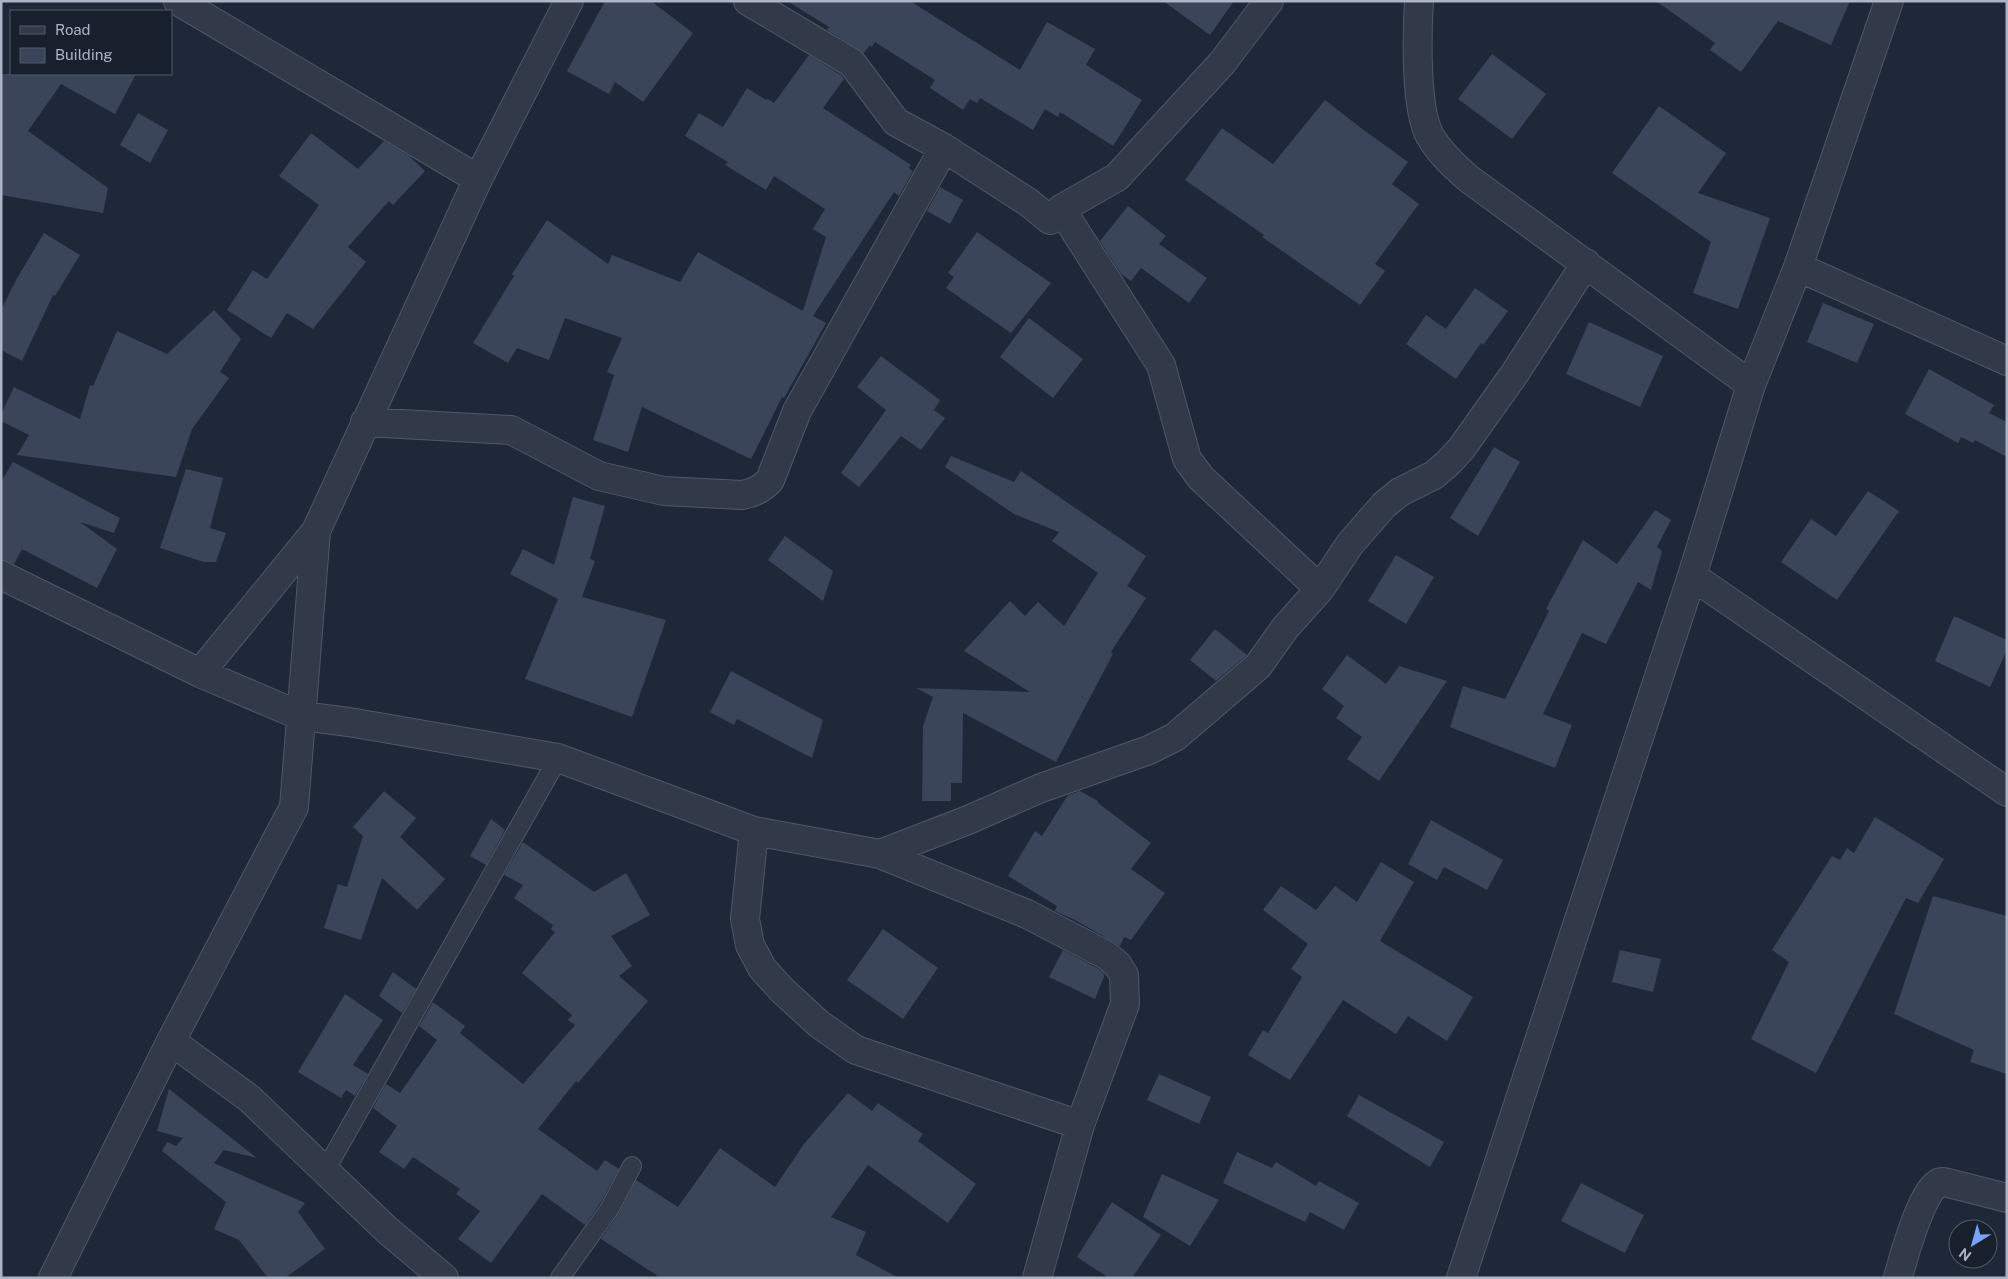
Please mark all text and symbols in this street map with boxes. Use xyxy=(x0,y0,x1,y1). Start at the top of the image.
legend xyxy=(10,10,172,75)
text: Road xyxy=(55,21,91,38)
text: Building xyxy=(55,46,113,63)
north arrow xyxy=(1948,1219,1998,1269)
text: N xyxy=(1956,1245,1974,1264)

